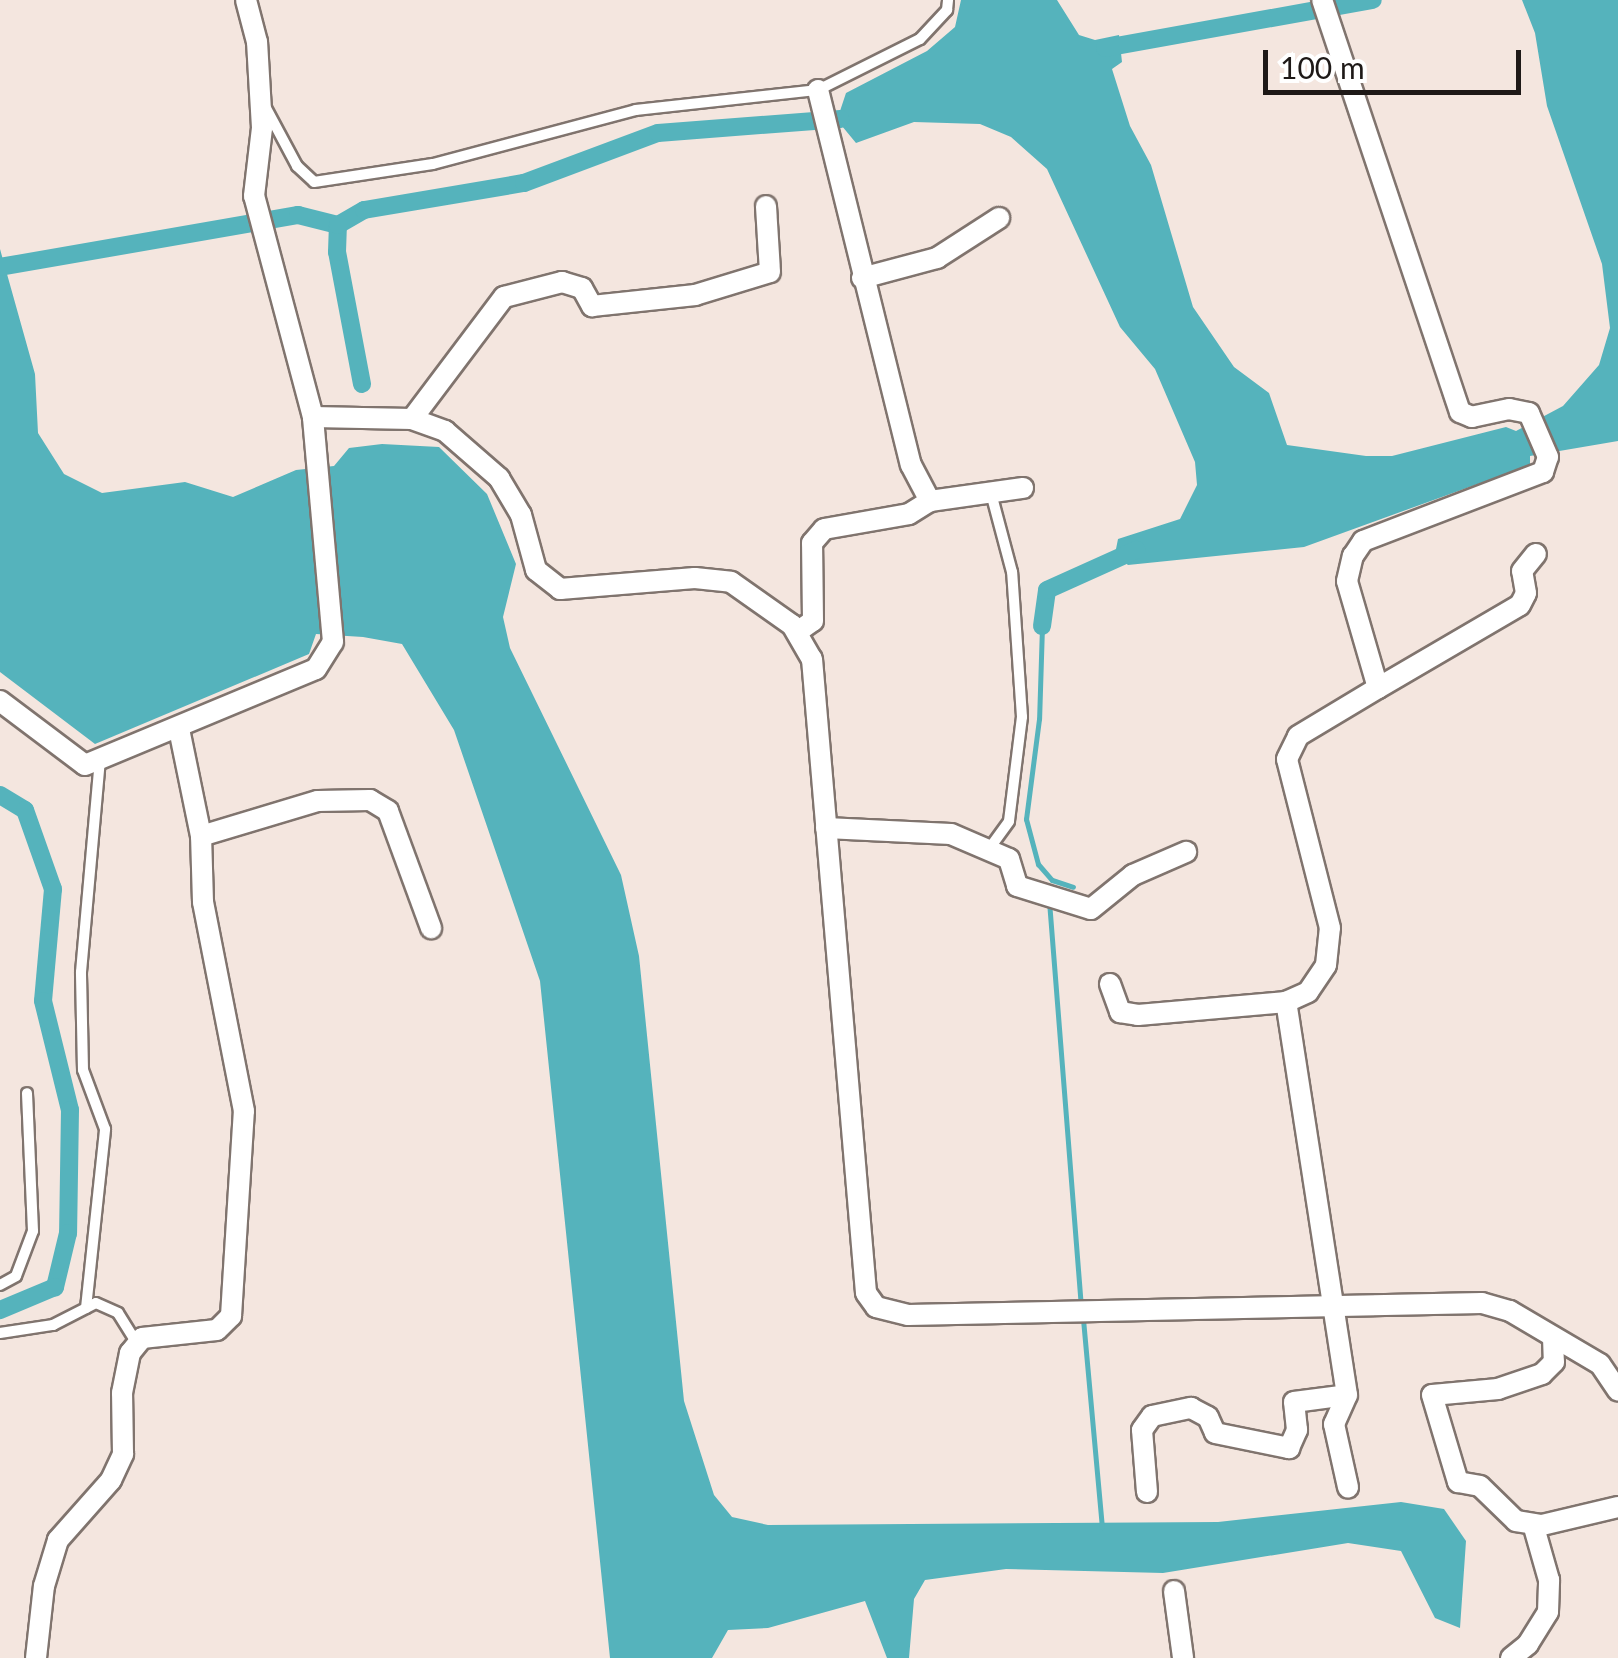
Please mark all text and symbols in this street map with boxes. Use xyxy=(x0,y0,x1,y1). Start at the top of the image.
scale bar xyxy=(1268,30,1526,92)
text: 100 m xyxy=(1280,49,1365,85)

